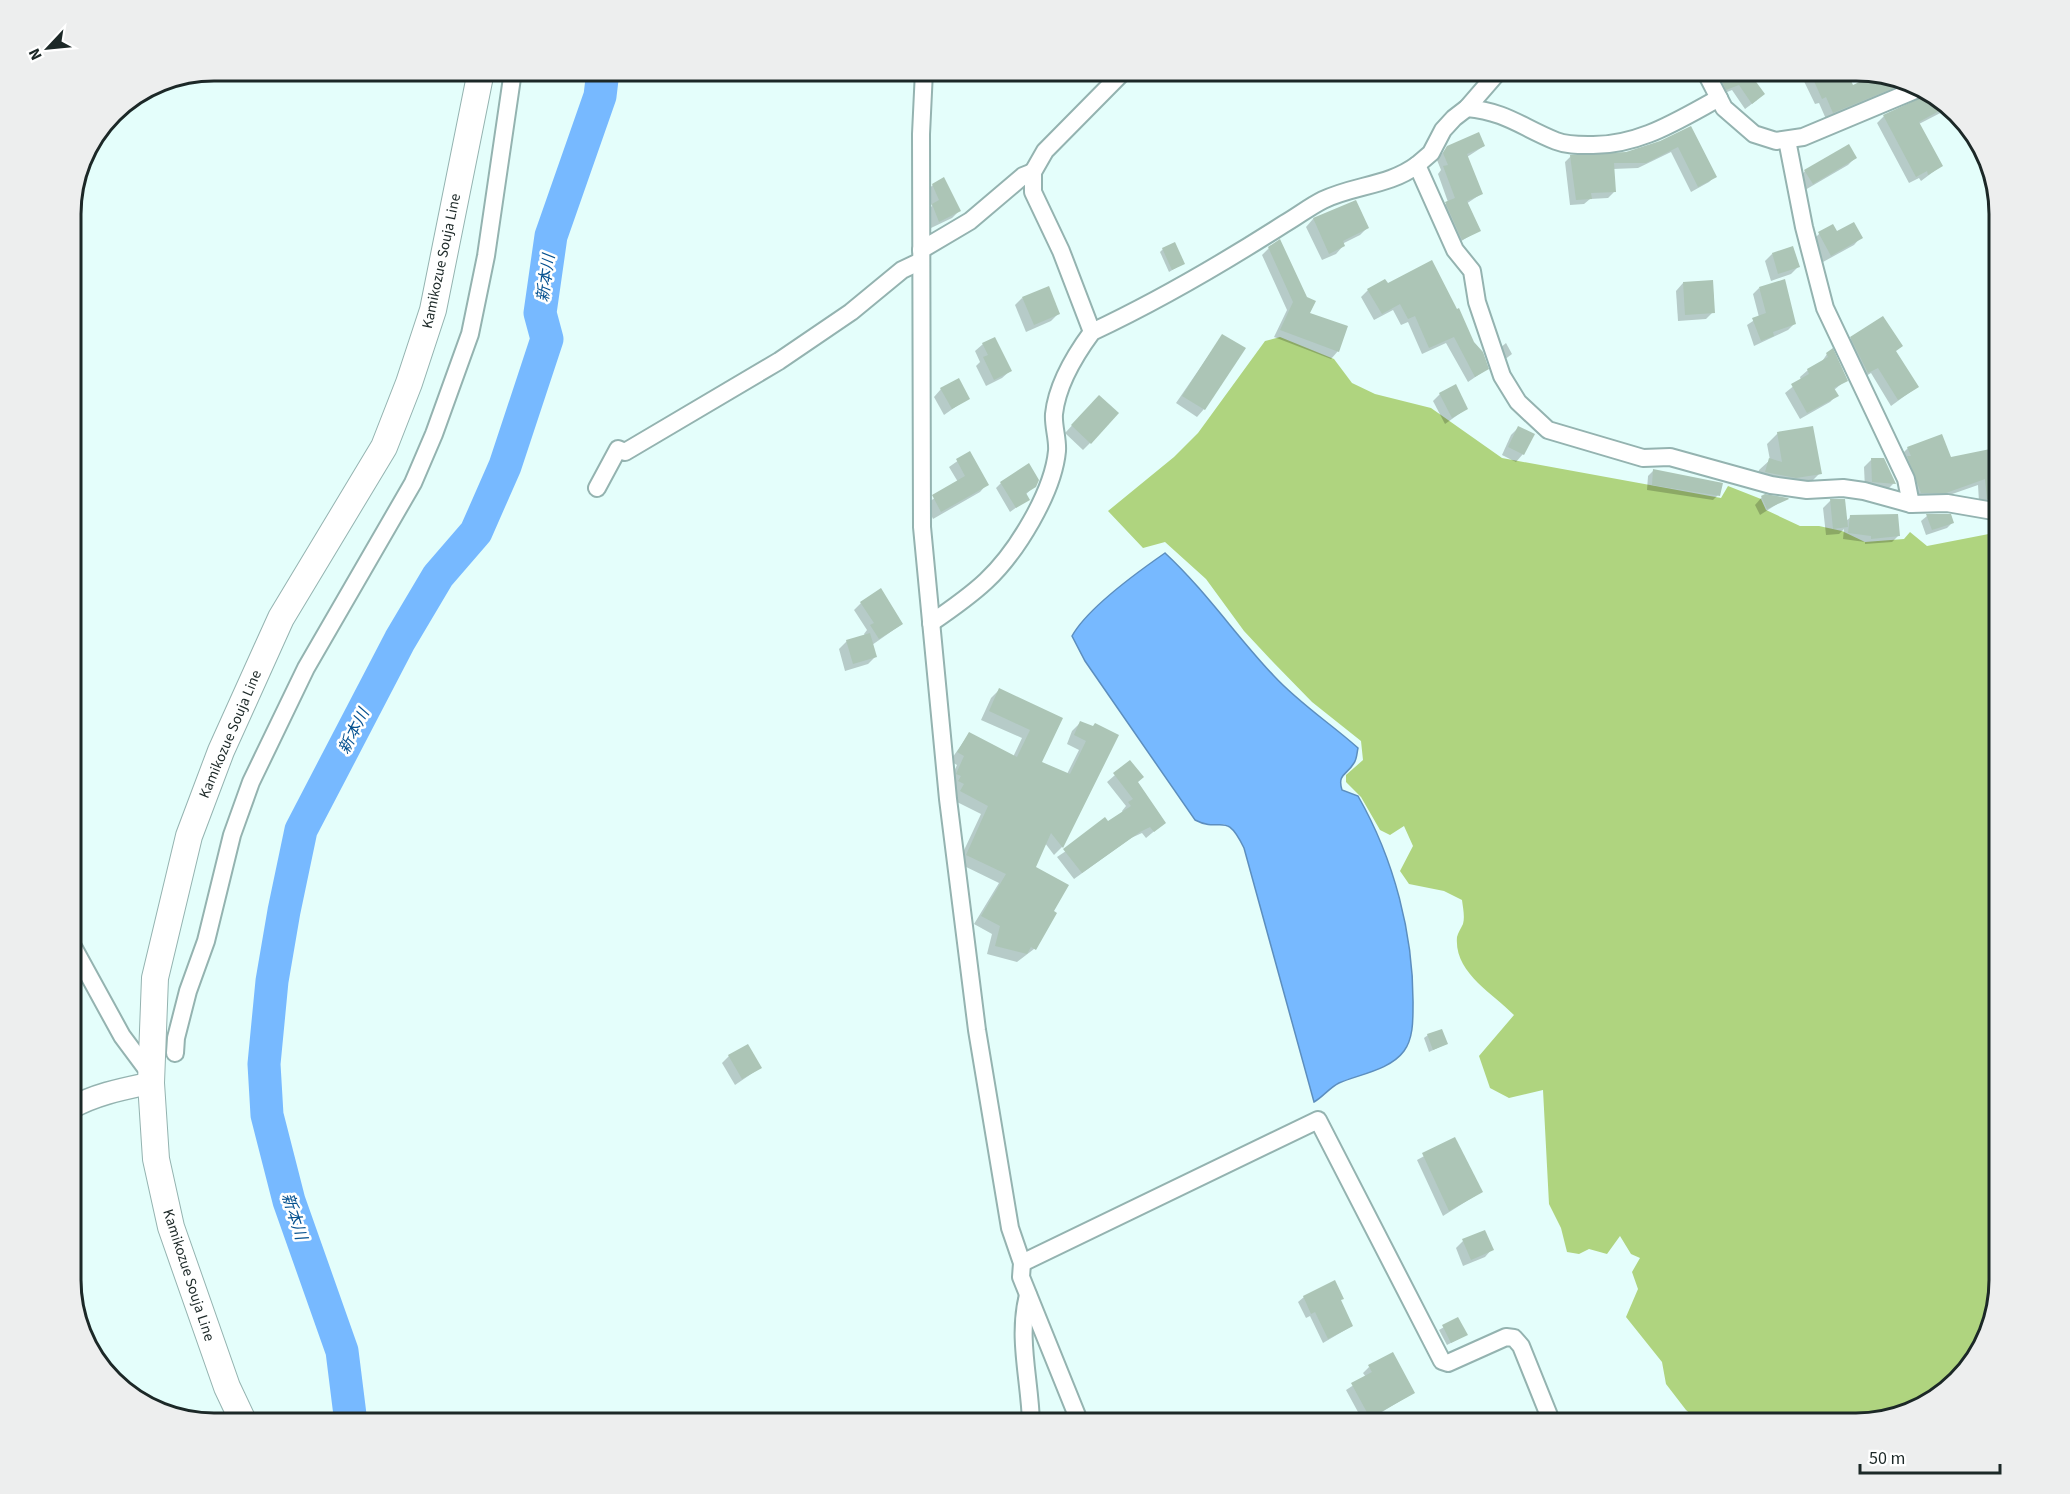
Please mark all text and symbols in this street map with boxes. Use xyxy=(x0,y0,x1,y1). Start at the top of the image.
north arrow xyxy=(18,18,78,78)
text: N xyxy=(23,45,48,64)
street label: Kamikozue Souja Line xyxy=(417,192,466,331)
water label: 新本川 xyxy=(532,251,561,303)
street label: Kamikozue Souja Line xyxy=(194,667,267,802)
water label: 新本川 xyxy=(333,703,375,758)
water label: 新本川 xyxy=(276,1190,313,1244)
street label: Kamikozue Souja Line xyxy=(157,1206,220,1344)
scale bar xyxy=(1860,1437,2000,1475)
text: 50 m xyxy=(1869,1446,1905,1471)

